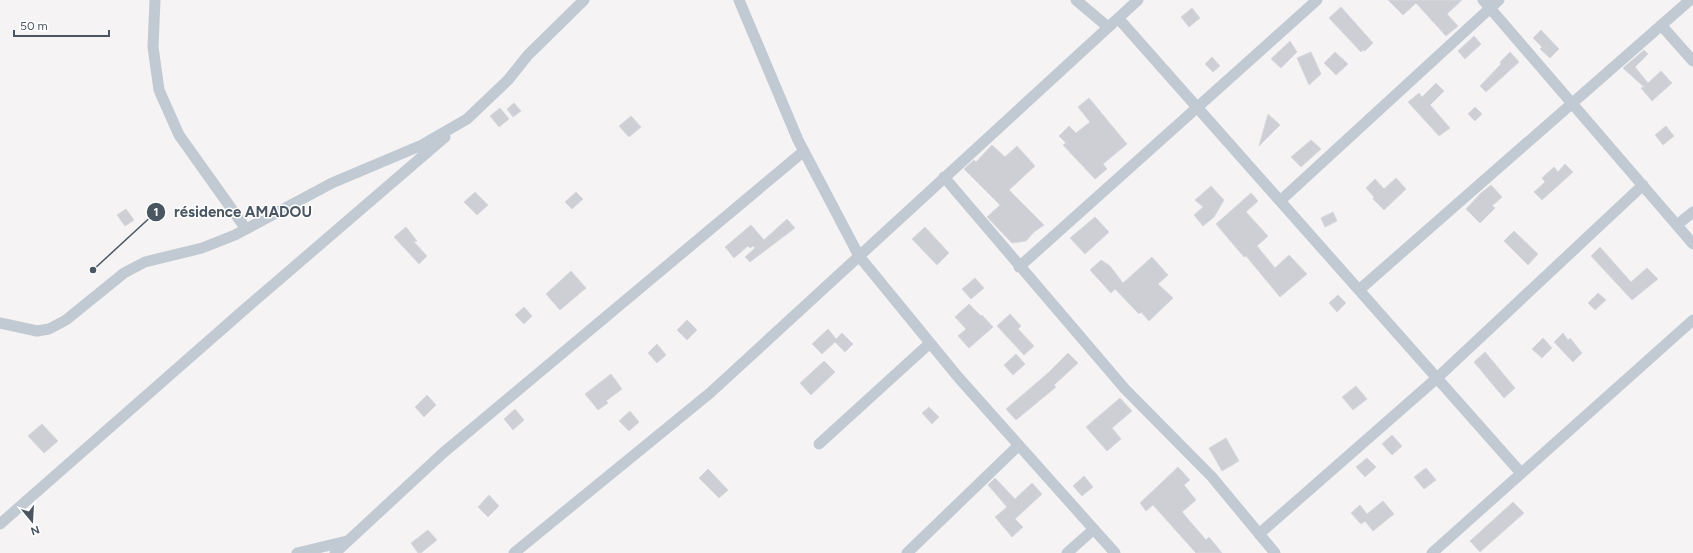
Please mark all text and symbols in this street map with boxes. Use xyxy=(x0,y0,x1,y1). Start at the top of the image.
scale bar xyxy=(14,12,109,38)
text: 50 m xyxy=(20,19,48,33)
callout: résidence AMADOU xyxy=(146,198,320,225)
text: résidence AMADOU xyxy=(174,203,312,221)
text: 1 xyxy=(153,205,159,219)
north arrow xyxy=(12,501,52,541)
text: N xyxy=(29,523,41,538)

